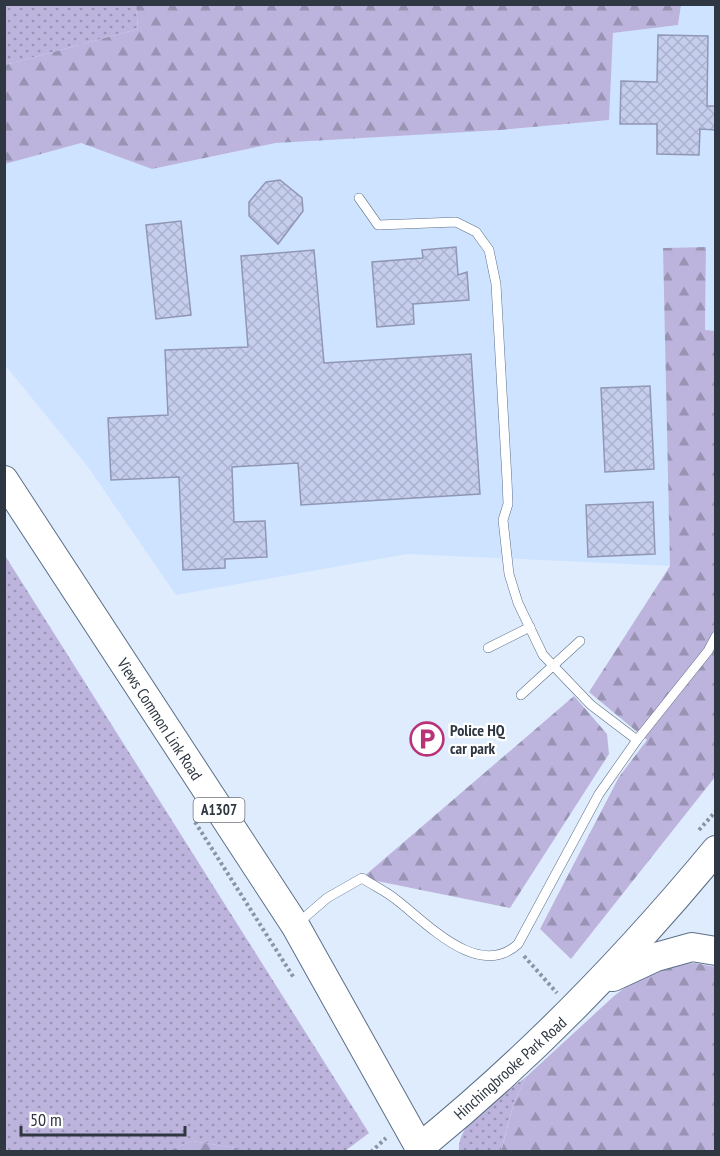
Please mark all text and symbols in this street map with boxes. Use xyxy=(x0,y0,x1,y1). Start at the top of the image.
street label: Views Common Link Road xyxy=(113,654,207,784)
place label: Police HQ car park xyxy=(450,720,506,758)
parking icon: Police HQ car park xyxy=(409,721,445,757)
road number: A1307 xyxy=(194,798,244,822)
street label: Hinchingbrooke Park Road xyxy=(450,1012,570,1124)
scale bar xyxy=(21,1099,184,1137)
text: 50 m xyxy=(30,1108,62,1131)

